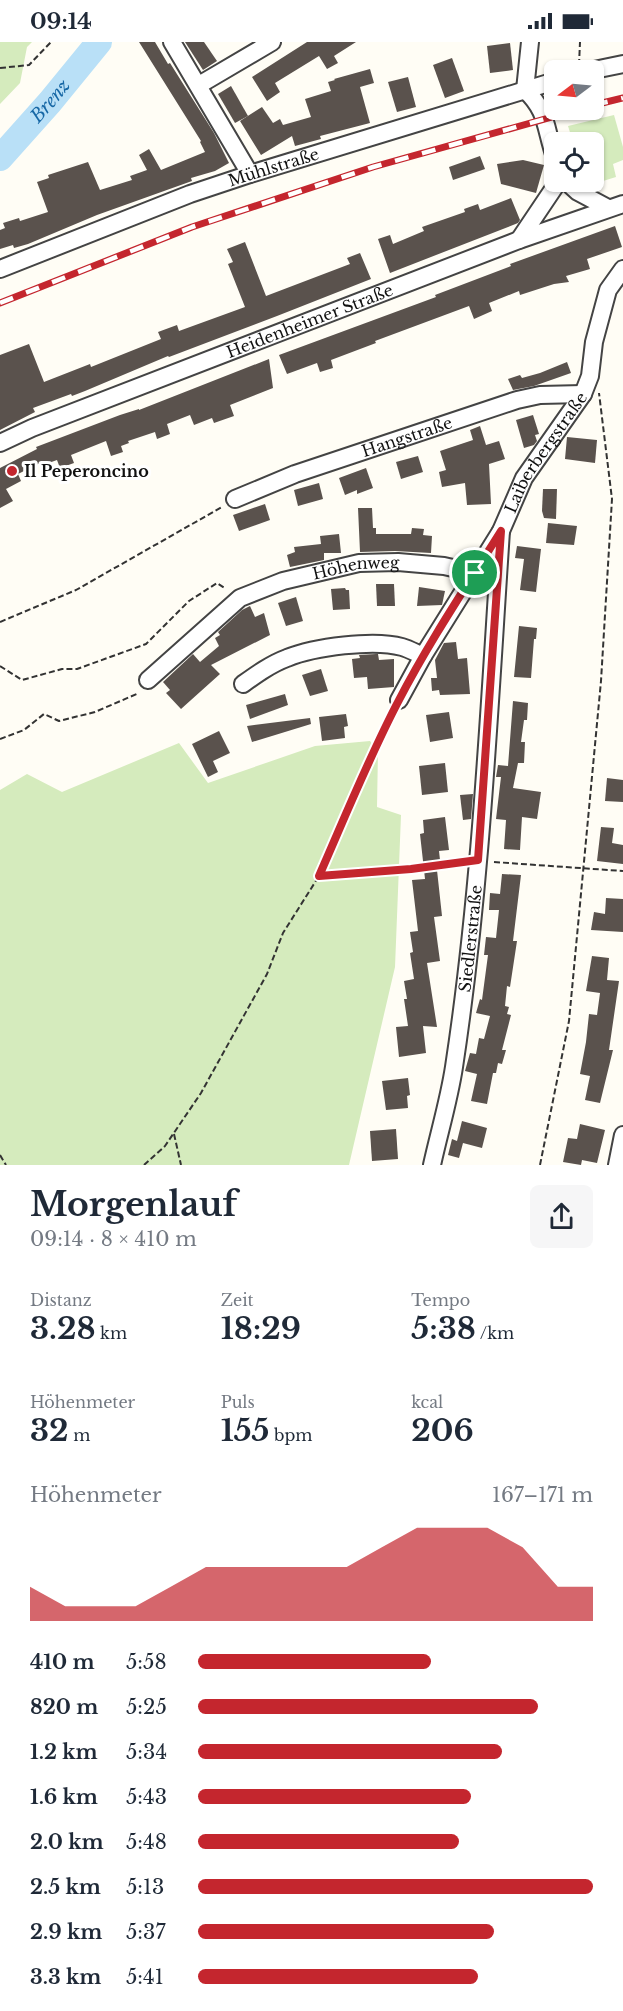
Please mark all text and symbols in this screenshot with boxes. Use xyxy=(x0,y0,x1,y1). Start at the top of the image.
text: 09:14 xyxy=(30,8,92,35)
north arrow xyxy=(544,60,604,120)
map controls xyxy=(544,60,604,192)
water label: Brenz xyxy=(25,75,75,128)
button: locate xyxy=(544,132,604,192)
street label: Mühlstraße xyxy=(225,144,321,191)
street label: Heidenheimer Straße xyxy=(224,280,396,362)
street label: Laiberbergstraße xyxy=(500,388,591,516)
street label: Hangstraße xyxy=(359,412,455,461)
place label: Il Peperoncino xyxy=(24,461,149,481)
marker: Il Peperoncino xyxy=(5,464,19,478)
pin xyxy=(449,547,500,598)
street label: Höhenweg xyxy=(310,552,400,584)
icon: arrive xyxy=(458,556,491,589)
street label: Siedlerstraße xyxy=(454,884,486,993)
text: Morgenlauf xyxy=(30,1184,237,1225)
button: share xyxy=(530,1185,593,1248)
text: 09:14 · 8 × 410 m xyxy=(30,1227,197,1251)
text: Distanz xyxy=(30,1290,92,1310)
text: Zeit xyxy=(221,1290,254,1310)
text: Tempo xyxy=(411,1290,470,1310)
text: 3.28 xyxy=(30,1310,96,1347)
text: 18:29 xyxy=(221,1310,301,1347)
text: 5:38 xyxy=(411,1310,476,1347)
text: km xyxy=(96,1323,127,1343)
text: /km xyxy=(476,1323,514,1343)
text: Höhenmeter xyxy=(30,1392,135,1412)
text: Puls xyxy=(221,1392,255,1412)
text: kcal xyxy=(411,1392,443,1412)
text: 32 xyxy=(30,1412,69,1449)
text: 155 xyxy=(221,1412,269,1449)
text: 206 xyxy=(411,1412,474,1449)
text: m xyxy=(69,1425,90,1445)
text: bpm xyxy=(269,1425,313,1445)
text: Höhenmeter xyxy=(30,1483,162,1507)
text: 167–171 m xyxy=(492,1483,593,1507)
text: 410 m xyxy=(30,1650,95,1674)
text: 5:58 xyxy=(126,1650,167,1674)
text: 820 m xyxy=(30,1695,98,1719)
text: 5:25 xyxy=(126,1695,167,1719)
text: 1.2 km xyxy=(30,1740,98,1764)
text: 5:34 xyxy=(126,1740,167,1764)
text: 1.6 km xyxy=(30,1785,98,1809)
text: 5:43 xyxy=(126,1785,167,1809)
text: 2.0 km xyxy=(30,1830,104,1854)
text: 5:48 xyxy=(126,1830,167,1854)
text: 2.5 km xyxy=(30,1875,101,1899)
text: 5:13 xyxy=(126,1875,164,1899)
text: 2.9 km xyxy=(30,1920,102,1944)
text: 5:37 xyxy=(126,1920,165,1944)
text: 3.3 km xyxy=(30,1965,101,1989)
text: 5:41 xyxy=(126,1965,164,1989)

